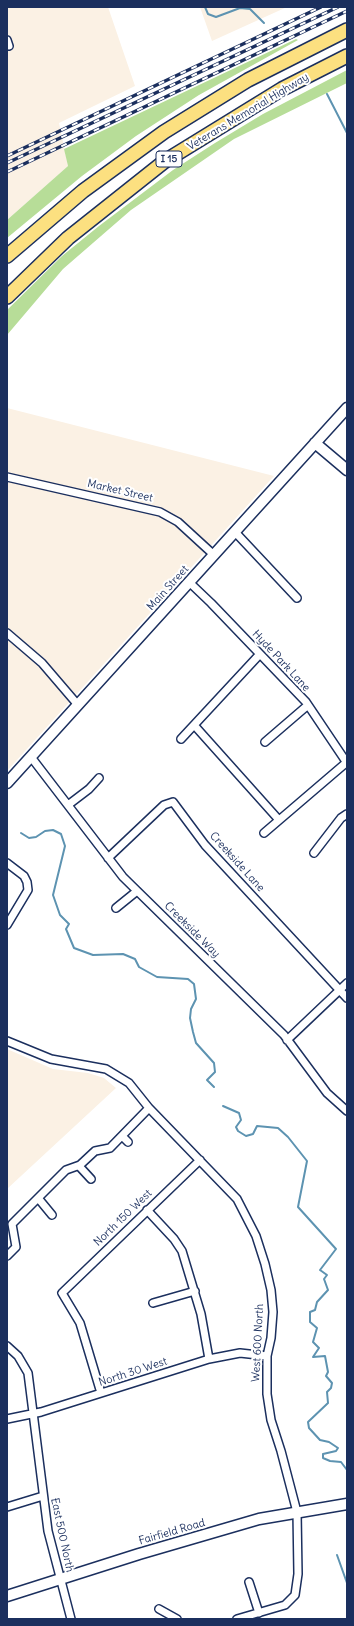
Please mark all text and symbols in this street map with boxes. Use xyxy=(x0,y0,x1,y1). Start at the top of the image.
street label: Veterans Memorial Highway xyxy=(185,70,311,154)
road number: I 15 xyxy=(156,151,182,167)
street label: Market Street xyxy=(86,477,154,505)
street label: Main Street xyxy=(144,563,192,613)
street label: Hyde Park Lane xyxy=(249,628,313,694)
street label: Creekside Lane xyxy=(207,829,267,895)
street label: Creekside Way xyxy=(161,899,223,961)
street label: North 150 West xyxy=(91,1187,155,1249)
street label: West 600 North xyxy=(249,1303,267,1383)
street label: North 30 West xyxy=(97,1355,169,1389)
street label: East 500 North xyxy=(48,1497,76,1573)
street label: Fairfield Road xyxy=(137,1516,207,1548)

